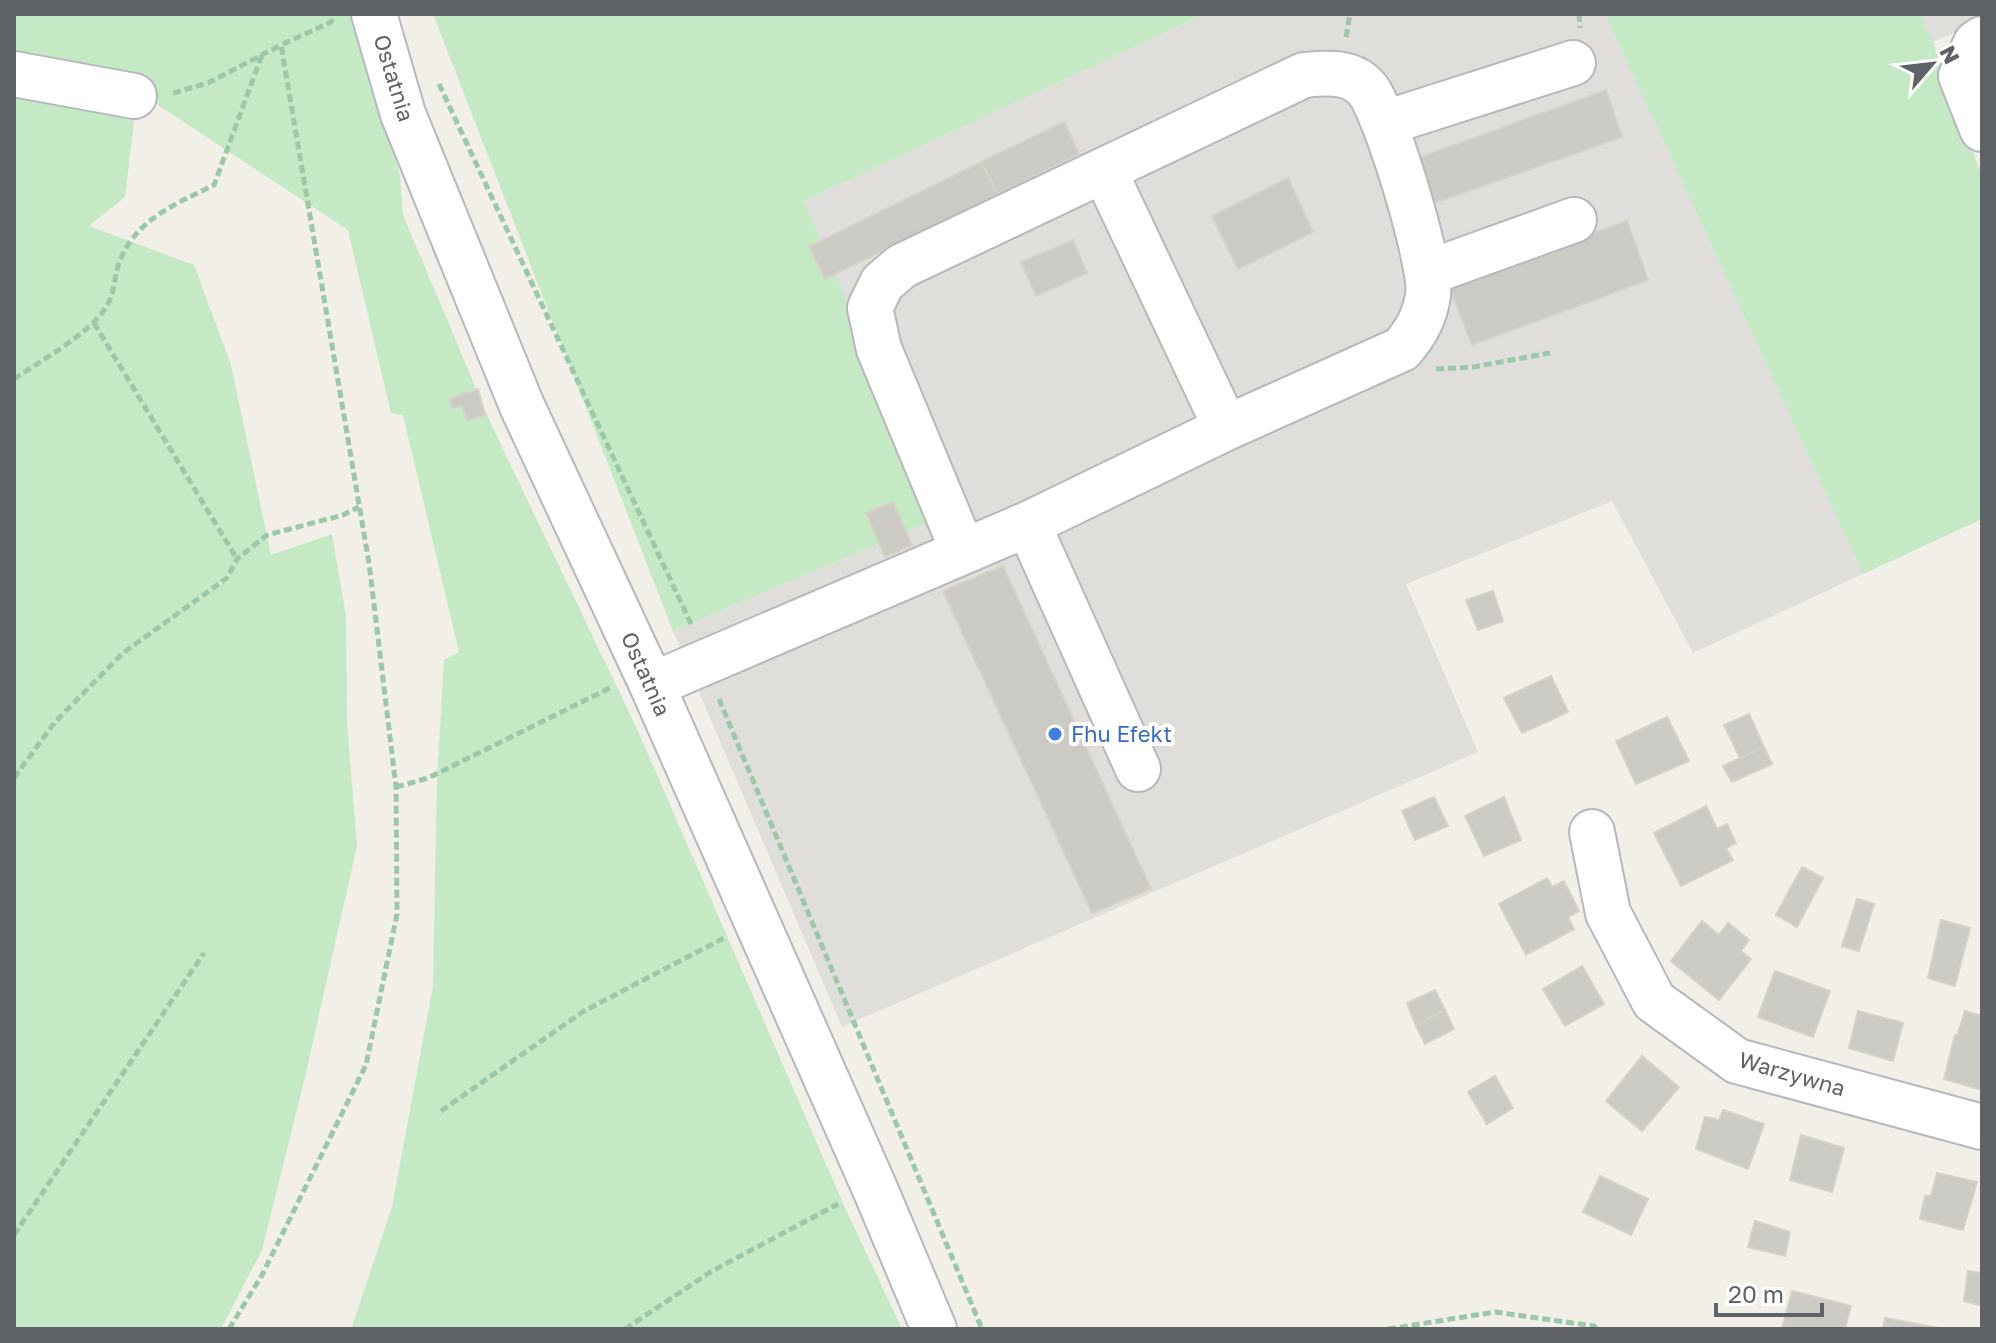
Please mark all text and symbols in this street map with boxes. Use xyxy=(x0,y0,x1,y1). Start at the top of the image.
north arrow xyxy=(1892,24,1972,104)
street label: Ostatnia xyxy=(368,31,420,125)
text: N xyxy=(1934,41,1966,68)
street label: Ostatnia xyxy=(616,627,677,720)
place label: Fhu Efekt xyxy=(1071,720,1172,747)
marker: Fhu Efekt xyxy=(1046,725,1064,743)
street label: Warzywna xyxy=(1736,1045,1848,1102)
scale bar xyxy=(1716,1267,1822,1317)
text: 20 m xyxy=(1728,1279,1784,1308)

